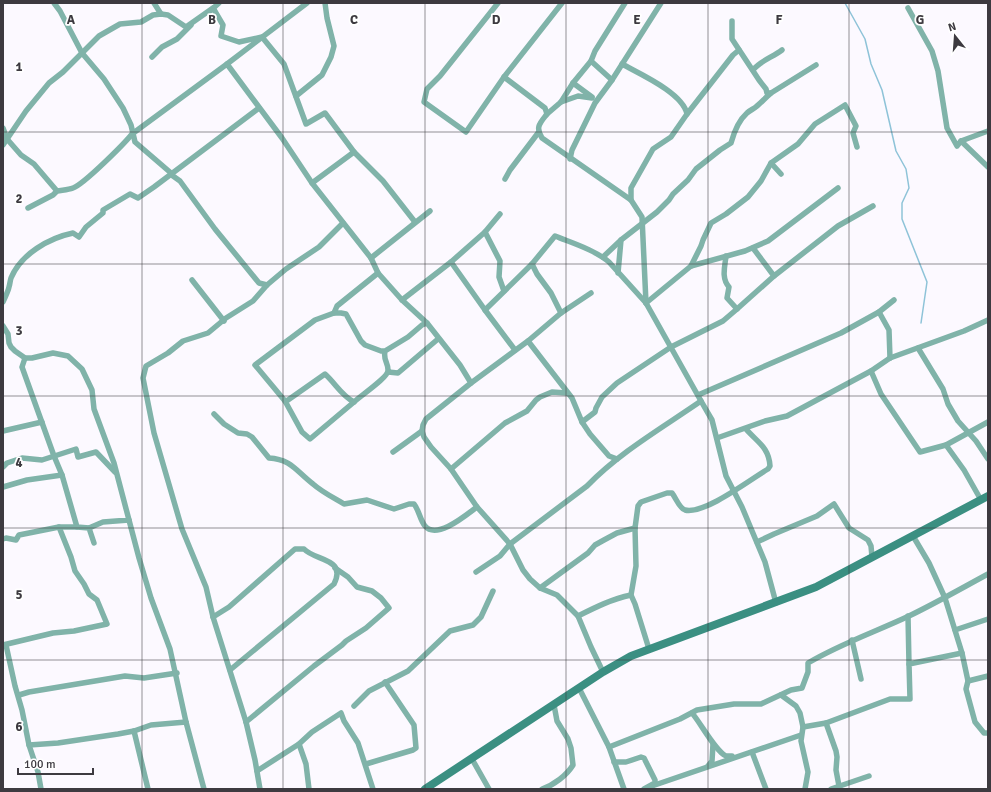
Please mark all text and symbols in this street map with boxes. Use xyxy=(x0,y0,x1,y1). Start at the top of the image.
text: A xyxy=(67,12,76,28)
text: B xyxy=(208,12,216,28)
text: C xyxy=(350,12,358,28)
text: D xyxy=(492,12,501,28)
text: E xyxy=(633,12,641,28)
text: F xyxy=(776,12,783,28)
text: G xyxy=(916,12,924,28)
north arrow xyxy=(935,16,975,56)
text: N xyxy=(947,20,958,34)
text: 1 xyxy=(15,59,23,75)
text: 2 xyxy=(15,191,23,207)
text: 3 xyxy=(15,323,23,339)
text: 4 xyxy=(15,455,23,471)
text: 5 xyxy=(15,587,23,603)
text: 6 xyxy=(15,719,23,735)
scale bar xyxy=(18,750,93,776)
text: 100 m xyxy=(24,757,56,772)

